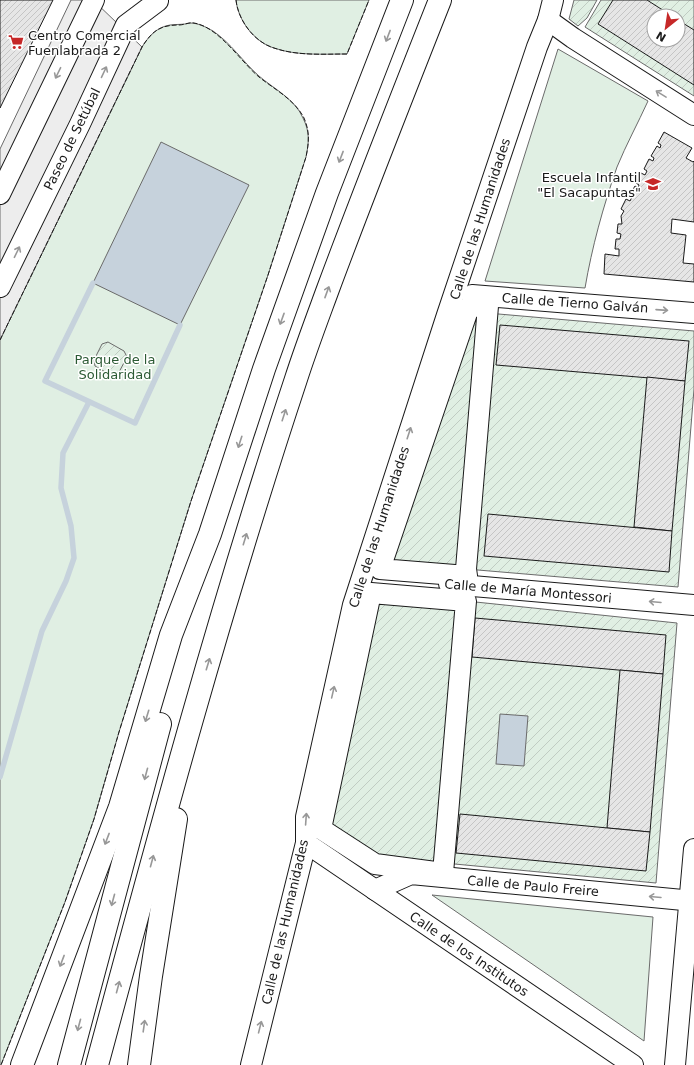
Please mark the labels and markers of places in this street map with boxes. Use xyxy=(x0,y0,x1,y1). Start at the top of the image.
place label: Centro Comercial Fuenlabrada 2 xyxy=(28,28,141,58)
supermarket icon: Centro Comercial Fuenlabrada 2 xyxy=(7,33,25,51)
place label: Escuela Infantil "El Sacapuntas" xyxy=(537,170,641,200)
school or university icon: Escuela Infantil "El Sacapuntas" xyxy=(644,175,662,193)

